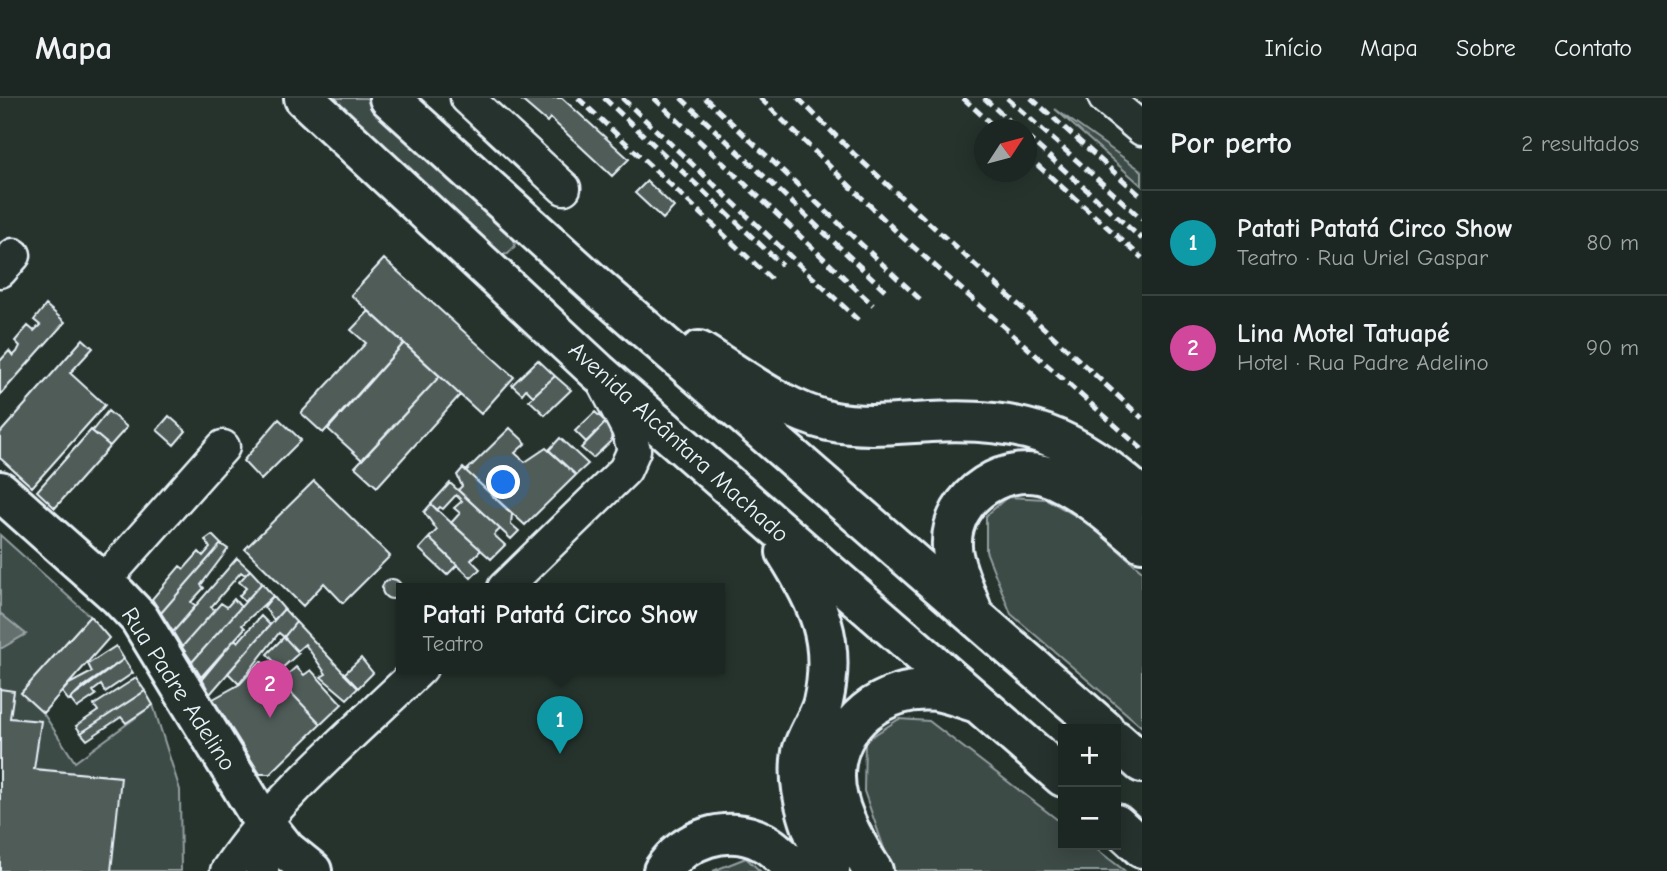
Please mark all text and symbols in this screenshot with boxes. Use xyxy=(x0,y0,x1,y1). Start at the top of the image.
text: Mapa xyxy=(35,29,112,67)
text: Início xyxy=(1264,34,1322,62)
text: Mapa xyxy=(1360,34,1418,62)
text: Sobre xyxy=(1456,34,1516,62)
text: Contato xyxy=(1554,34,1632,62)
north arrow xyxy=(974,119,1037,182)
text: Por perto xyxy=(1170,126,1292,161)
text: 2 resultados xyxy=(1521,130,1639,157)
text: Patati Patatá Circo Show xyxy=(1237,214,1513,244)
text: 1 xyxy=(1188,229,1198,256)
text: 80 m xyxy=(1586,229,1639,256)
text: Teatro · Rua Uriel Gaspar xyxy=(1237,244,1488,271)
text: Lina Motel Tatuapé xyxy=(1237,319,1450,349)
text: 2 xyxy=(1187,334,1199,361)
text: 90 m xyxy=(1586,334,1639,361)
street label: Avenida Alcântara Machado xyxy=(563,336,795,548)
text: Hotel · Rua Padre Adelino xyxy=(1237,349,1489,376)
your location xyxy=(486,465,520,499)
popup xyxy=(396,583,725,674)
text: Patati Patatá Circo Show xyxy=(423,600,698,630)
street label: Rua Padre Adelino xyxy=(116,602,242,776)
text: Teatro xyxy=(423,630,484,657)
pin: 2 xyxy=(247,660,293,718)
pin: 1 xyxy=(537,696,583,754)
map controls xyxy=(1058,724,1121,850)
button: + xyxy=(1058,724,1121,787)
button: − xyxy=(1058,787,1121,850)

